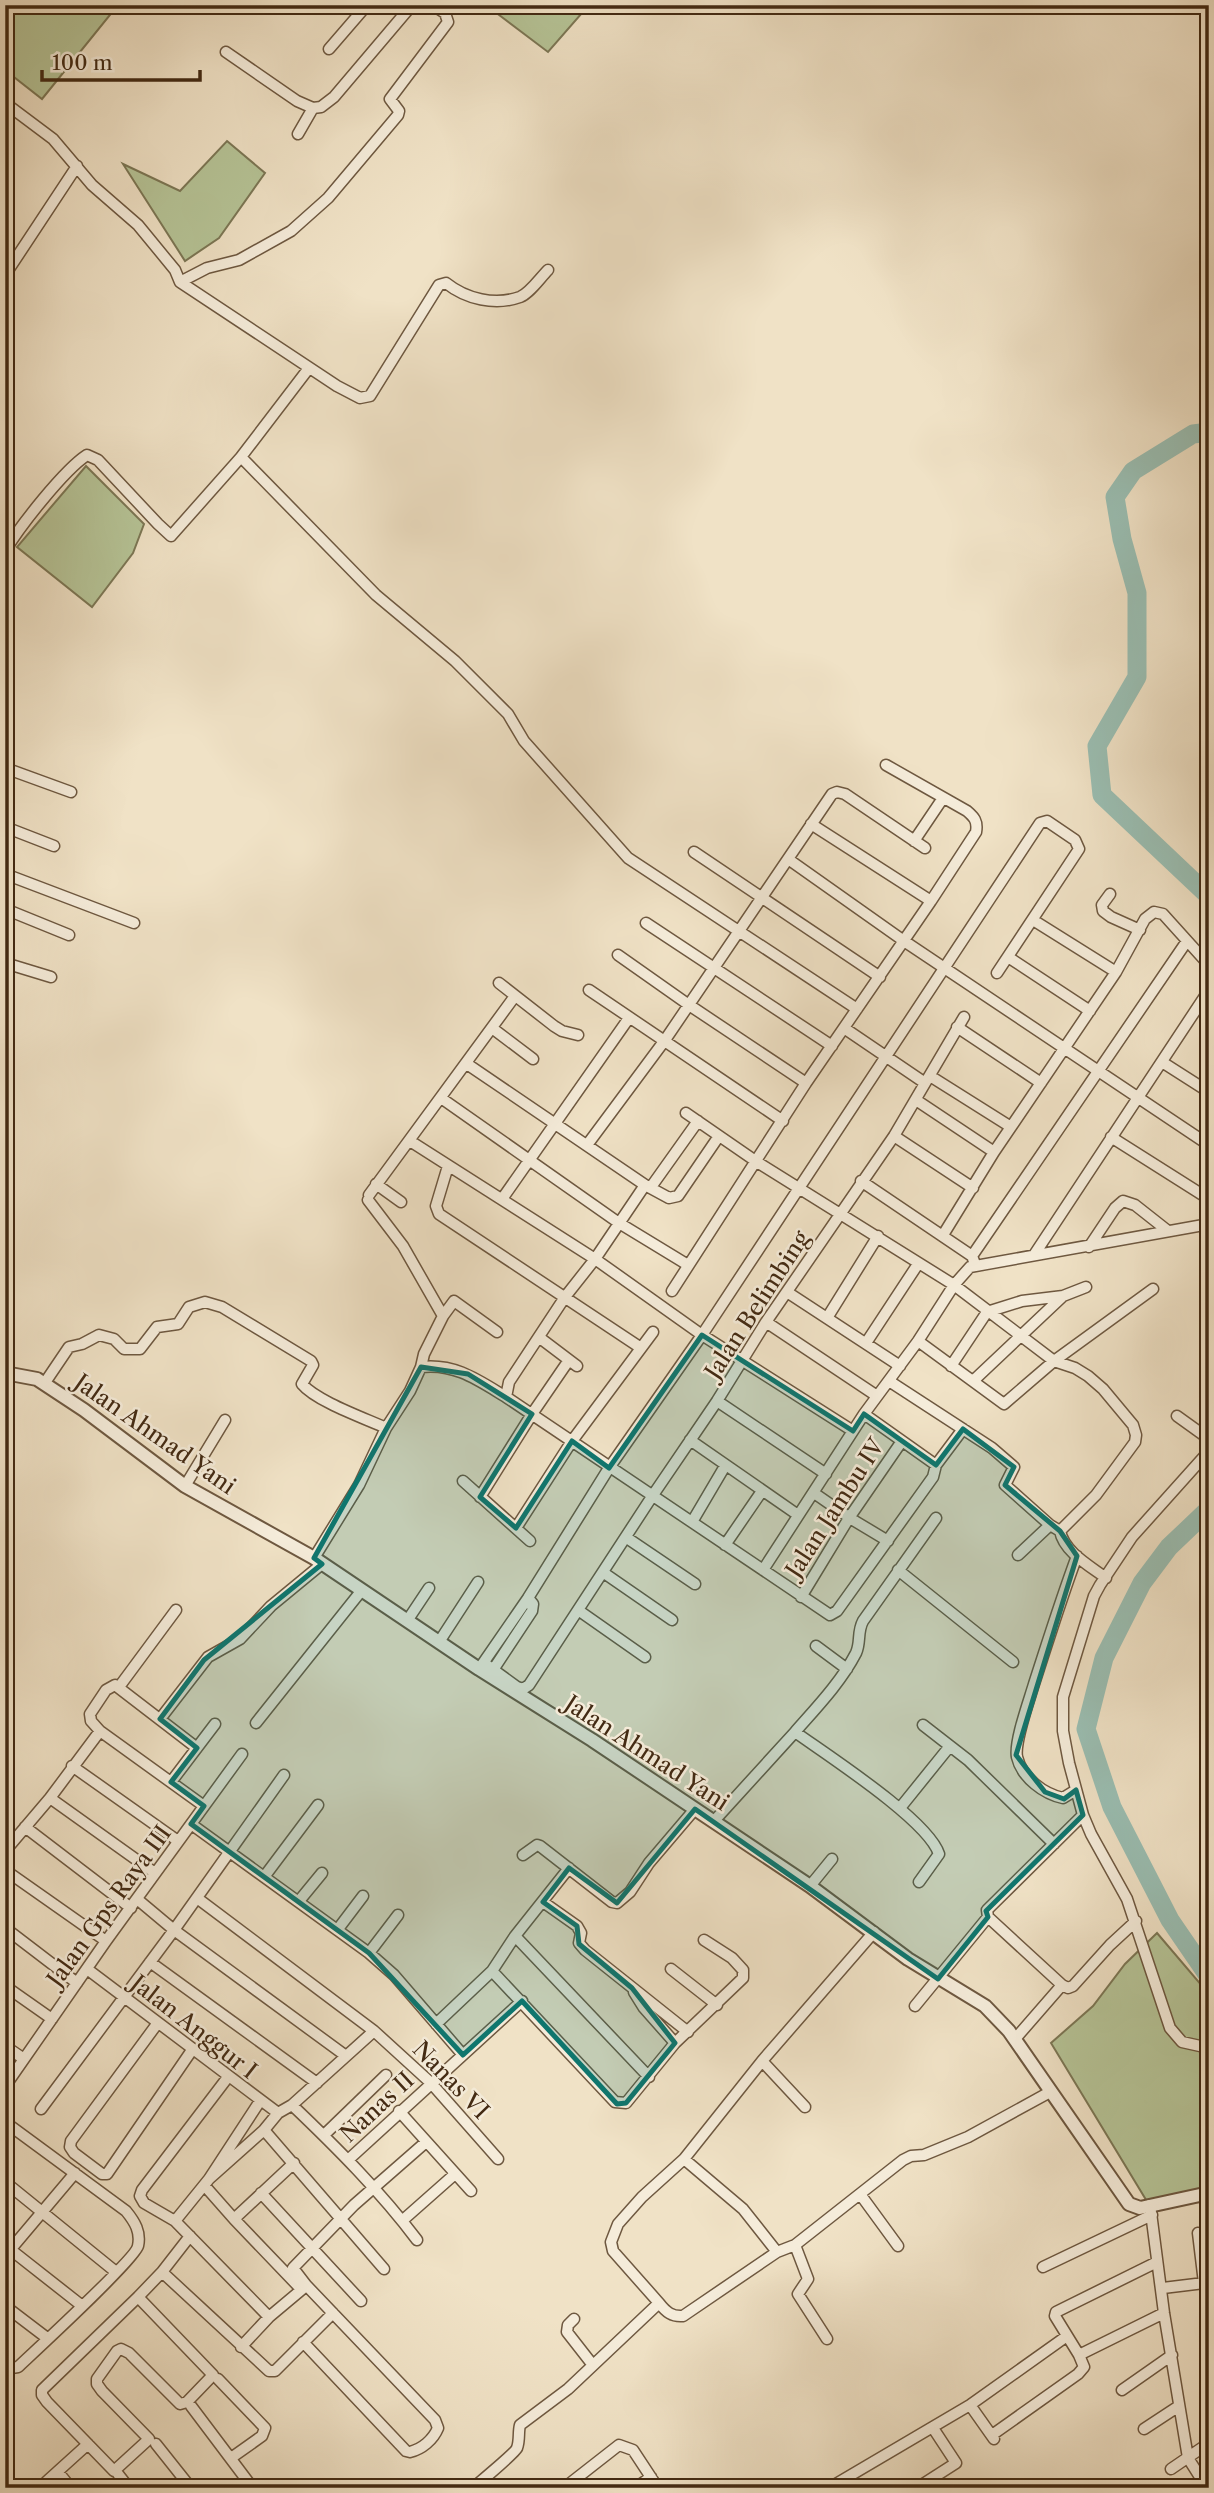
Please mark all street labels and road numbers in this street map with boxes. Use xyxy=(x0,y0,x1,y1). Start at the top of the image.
street label: Jalan Belimbing xyxy=(697,1225,816,1387)
street label: Jalan Ahmad Yani xyxy=(67,1366,241,1500)
street label: Jalan Jambu IV xyxy=(778,1432,891,1585)
street label: Jalan Ahmad Yani xyxy=(557,1688,734,1817)
street label: Jalan Gps Raya III xyxy=(39,1820,177,1995)
street label: Jalan Anggur I xyxy=(123,1967,263,2085)
street label: Nanas VI xyxy=(407,2035,495,2125)
street label: Nanas II xyxy=(334,2066,420,2148)

